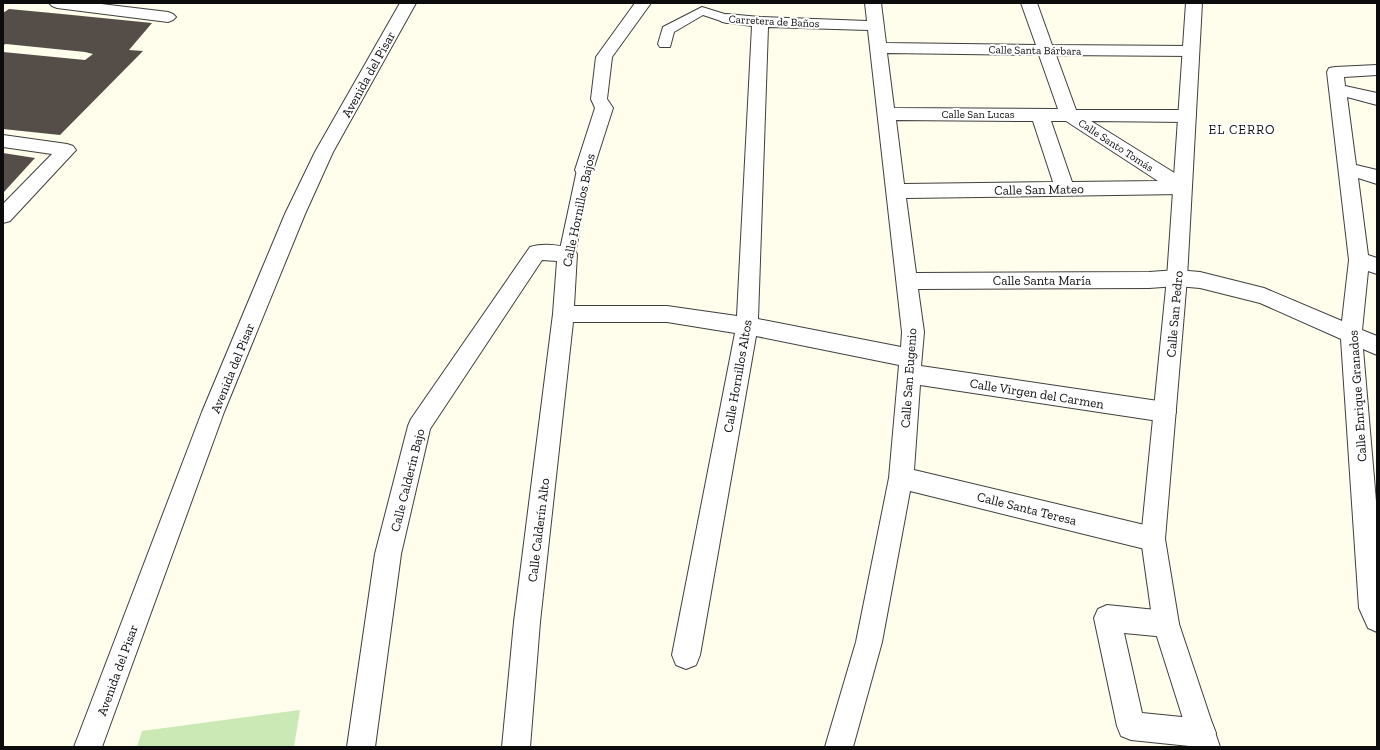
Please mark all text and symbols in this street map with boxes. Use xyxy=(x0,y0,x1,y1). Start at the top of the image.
street label: Carretera de Baños xyxy=(728,13,820,30)
street label: Avenida del Pisar xyxy=(339,29,398,120)
street label: Calle Santa Bárbara xyxy=(988,43,1082,58)
street label: Calle San Lucas xyxy=(941,108,1015,121)
street label: Calle Santo Tomás xyxy=(1076,116,1156,175)
district label: EL CERRO xyxy=(1209,122,1275,137)
street label: Calle Hornillos Bajos xyxy=(559,152,599,268)
street label: Calle San Mateo xyxy=(994,181,1084,198)
street label: Calle San Pedro xyxy=(1163,270,1186,358)
street label: Calle Santa María xyxy=(993,273,1092,288)
street label: Calle Hornillos Altos xyxy=(720,318,755,434)
street label: Avenida del Pisar xyxy=(208,321,257,415)
street label: Calle San Eugenio xyxy=(898,327,919,429)
street label: Calle Enrique Granados xyxy=(1345,329,1370,462)
street label: Calle Virgen del Carmen xyxy=(969,375,1106,412)
street label: Calle Calderín Bajo xyxy=(387,427,429,533)
street label: Calle Calderín Alto xyxy=(525,477,552,583)
street label: Calle Santa Teresa xyxy=(976,489,1079,528)
street label: Avenida del Pisar xyxy=(94,623,141,718)

